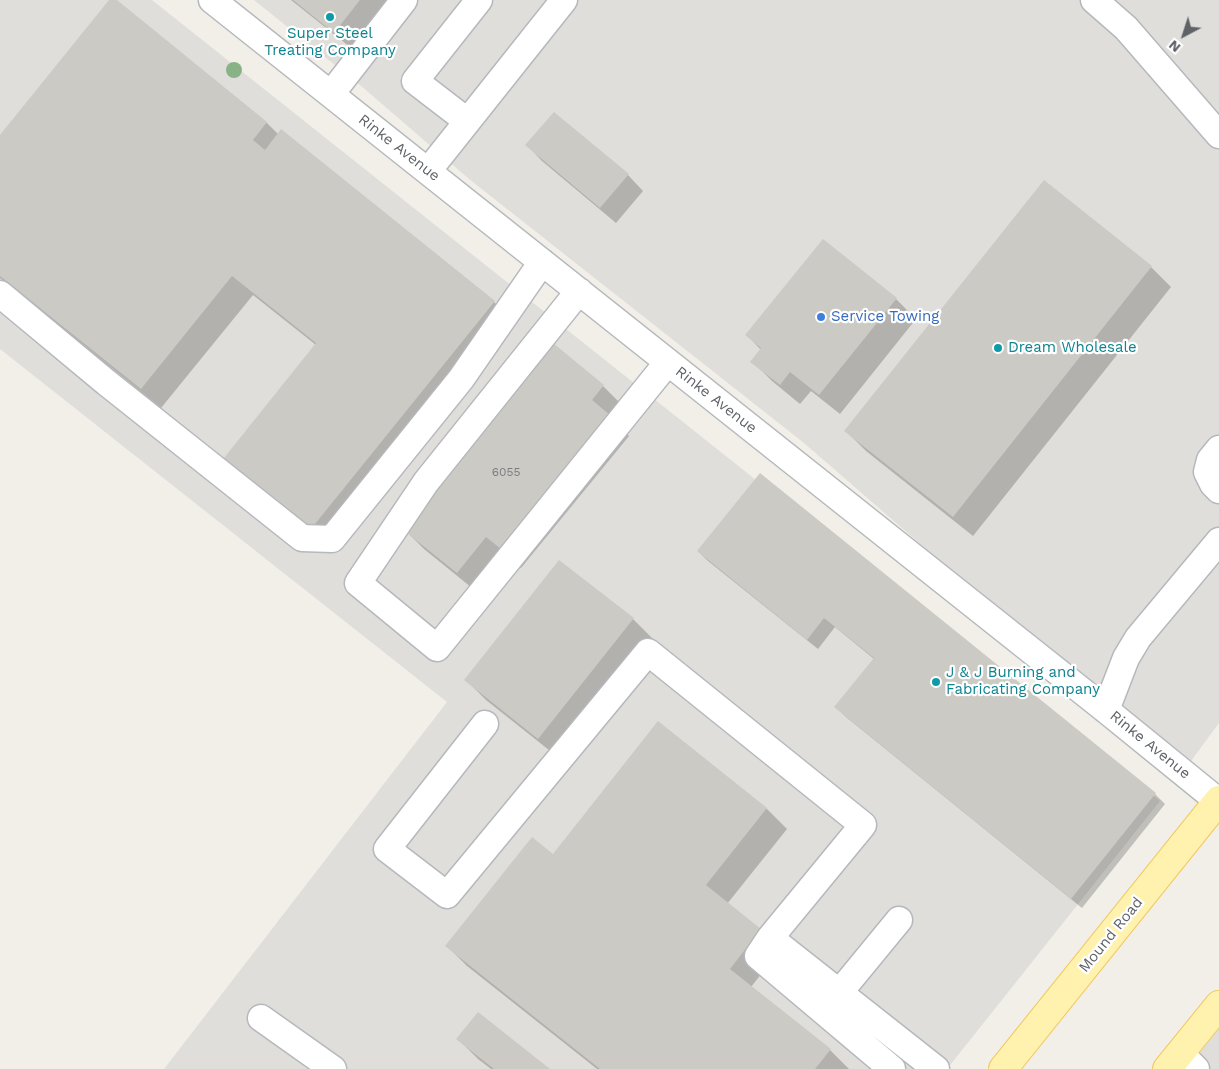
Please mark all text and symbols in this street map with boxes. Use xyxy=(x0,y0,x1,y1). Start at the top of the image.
north arrow xyxy=(1159,10,1209,60)
marker: Super Steel Treating Company xyxy=(324,11,336,23)
place label: Super Steel Treating Company xyxy=(264,25,396,60)
text: N xyxy=(1165,37,1183,56)
street label: Rinke Avenue xyxy=(355,111,443,185)
place label: Service Towing xyxy=(831,308,939,326)
marker: Service Towing xyxy=(815,311,827,323)
place label: Dream Wholesale xyxy=(1008,339,1137,357)
marker: Dream Wholesale xyxy=(992,342,1004,354)
street label: Rinke Avenue xyxy=(672,363,760,437)
house number: 6055 xyxy=(492,465,520,479)
place label: J & J Burning and Fabricating Company xyxy=(946,664,1100,699)
marker: J & J Burning and Fabricating Company xyxy=(930,676,942,688)
street label: Rinke Avenue xyxy=(1106,707,1194,783)
street label: Mound Road xyxy=(1075,894,1147,976)

